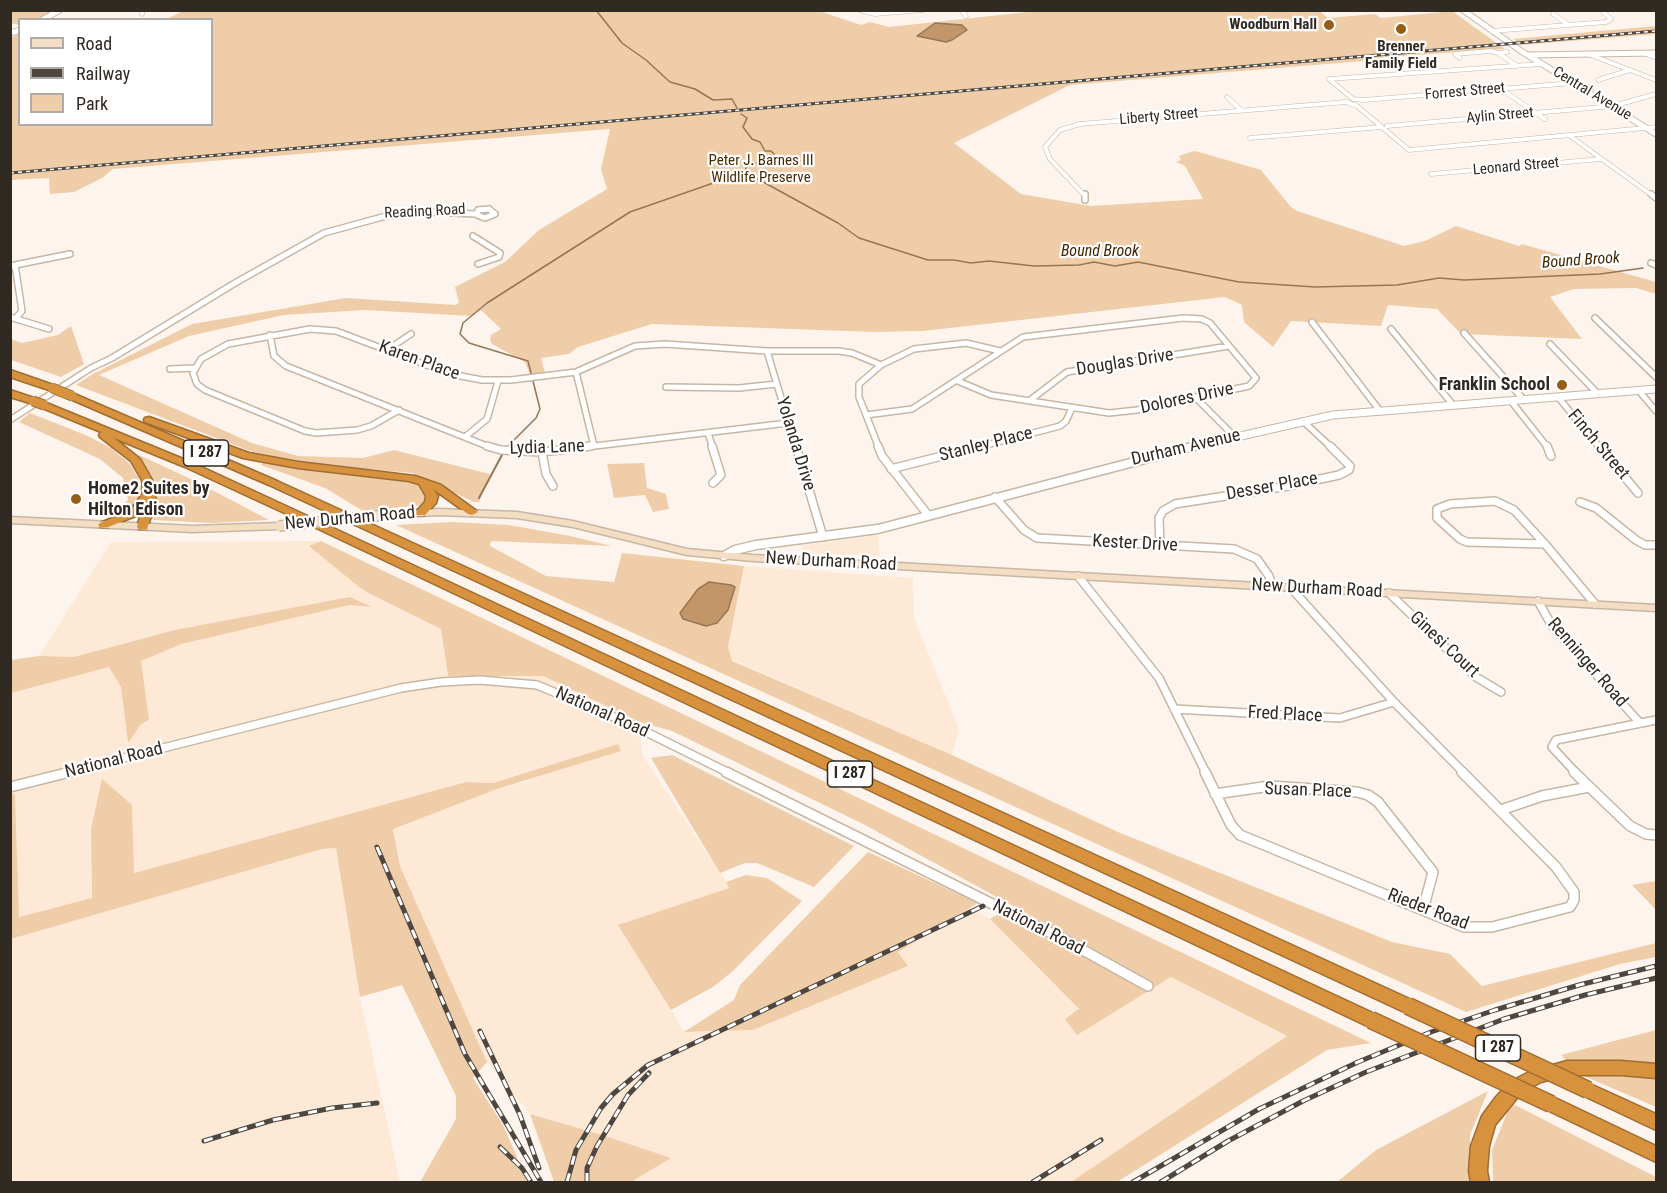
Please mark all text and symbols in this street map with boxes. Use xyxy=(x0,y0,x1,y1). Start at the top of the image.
place label: Woodburn Hall xyxy=(1229,16,1317,34)
legend xyxy=(18,18,213,126)
marker: Woodburn Hall xyxy=(1322,18,1336,32)
marker: Brenner Family Field xyxy=(1394,22,1408,36)
text: Road xyxy=(76,33,112,54)
place label: Brenner Family Field xyxy=(1365,38,1437,73)
text: Railway xyxy=(76,63,130,84)
street label: Central Avenue xyxy=(1549,63,1635,125)
street label: Forrest Street xyxy=(1424,80,1506,104)
text: Park xyxy=(76,93,108,114)
street label: Aylin Street xyxy=(1466,104,1534,128)
street label: Liberty Street xyxy=(1119,105,1199,129)
park label: Peter J. Barnes III Wildlife Preserve xyxy=(708,152,814,187)
street label: Leonard Street xyxy=(1472,154,1560,180)
street label: Reading Road xyxy=(384,201,466,223)
water label: Bound Brook xyxy=(1061,242,1139,262)
water label: Bound Brook xyxy=(1541,249,1621,273)
street label: Karen Place xyxy=(376,336,462,386)
street label: Douglas Drive xyxy=(1075,345,1175,381)
place label: Franklin School xyxy=(1439,374,1550,396)
marker: Franklin School xyxy=(1555,378,1569,392)
street label: Dolores Drive xyxy=(1139,379,1235,419)
street label: Yolanda Drive xyxy=(770,394,820,494)
street label: Finch Street xyxy=(1562,406,1634,484)
street label: Stanley Place xyxy=(937,423,1035,467)
street label: Durham Avenue xyxy=(1129,425,1243,471)
street label: Lydia Lane xyxy=(509,436,585,460)
road number: I 287 xyxy=(184,440,228,466)
street label: Desser Place xyxy=(1224,468,1320,506)
place label: Home2 Suites by Hilton Edison xyxy=(88,478,210,520)
marker: Home2 Suites by Hilton Edison xyxy=(69,492,83,506)
street label: New Durham Road xyxy=(284,503,416,535)
street label: Kester Drive xyxy=(1092,531,1178,557)
street label: New Durham Road xyxy=(765,548,897,576)
street label: New Durham Road xyxy=(1251,575,1383,603)
street label: Ginesi Court xyxy=(1405,607,1483,683)
street label: Renninger Road xyxy=(1542,614,1632,712)
street label: National Road xyxy=(552,683,652,743)
street label: Fred Place xyxy=(1247,702,1323,728)
street label: National Road xyxy=(63,738,165,784)
road number: I 287 xyxy=(828,761,872,787)
street label: Susan Place xyxy=(1264,779,1352,803)
street label: Rieder Road xyxy=(1384,885,1472,935)
street label: National Road xyxy=(989,896,1087,960)
road number: I 287 xyxy=(1476,1035,1520,1061)

